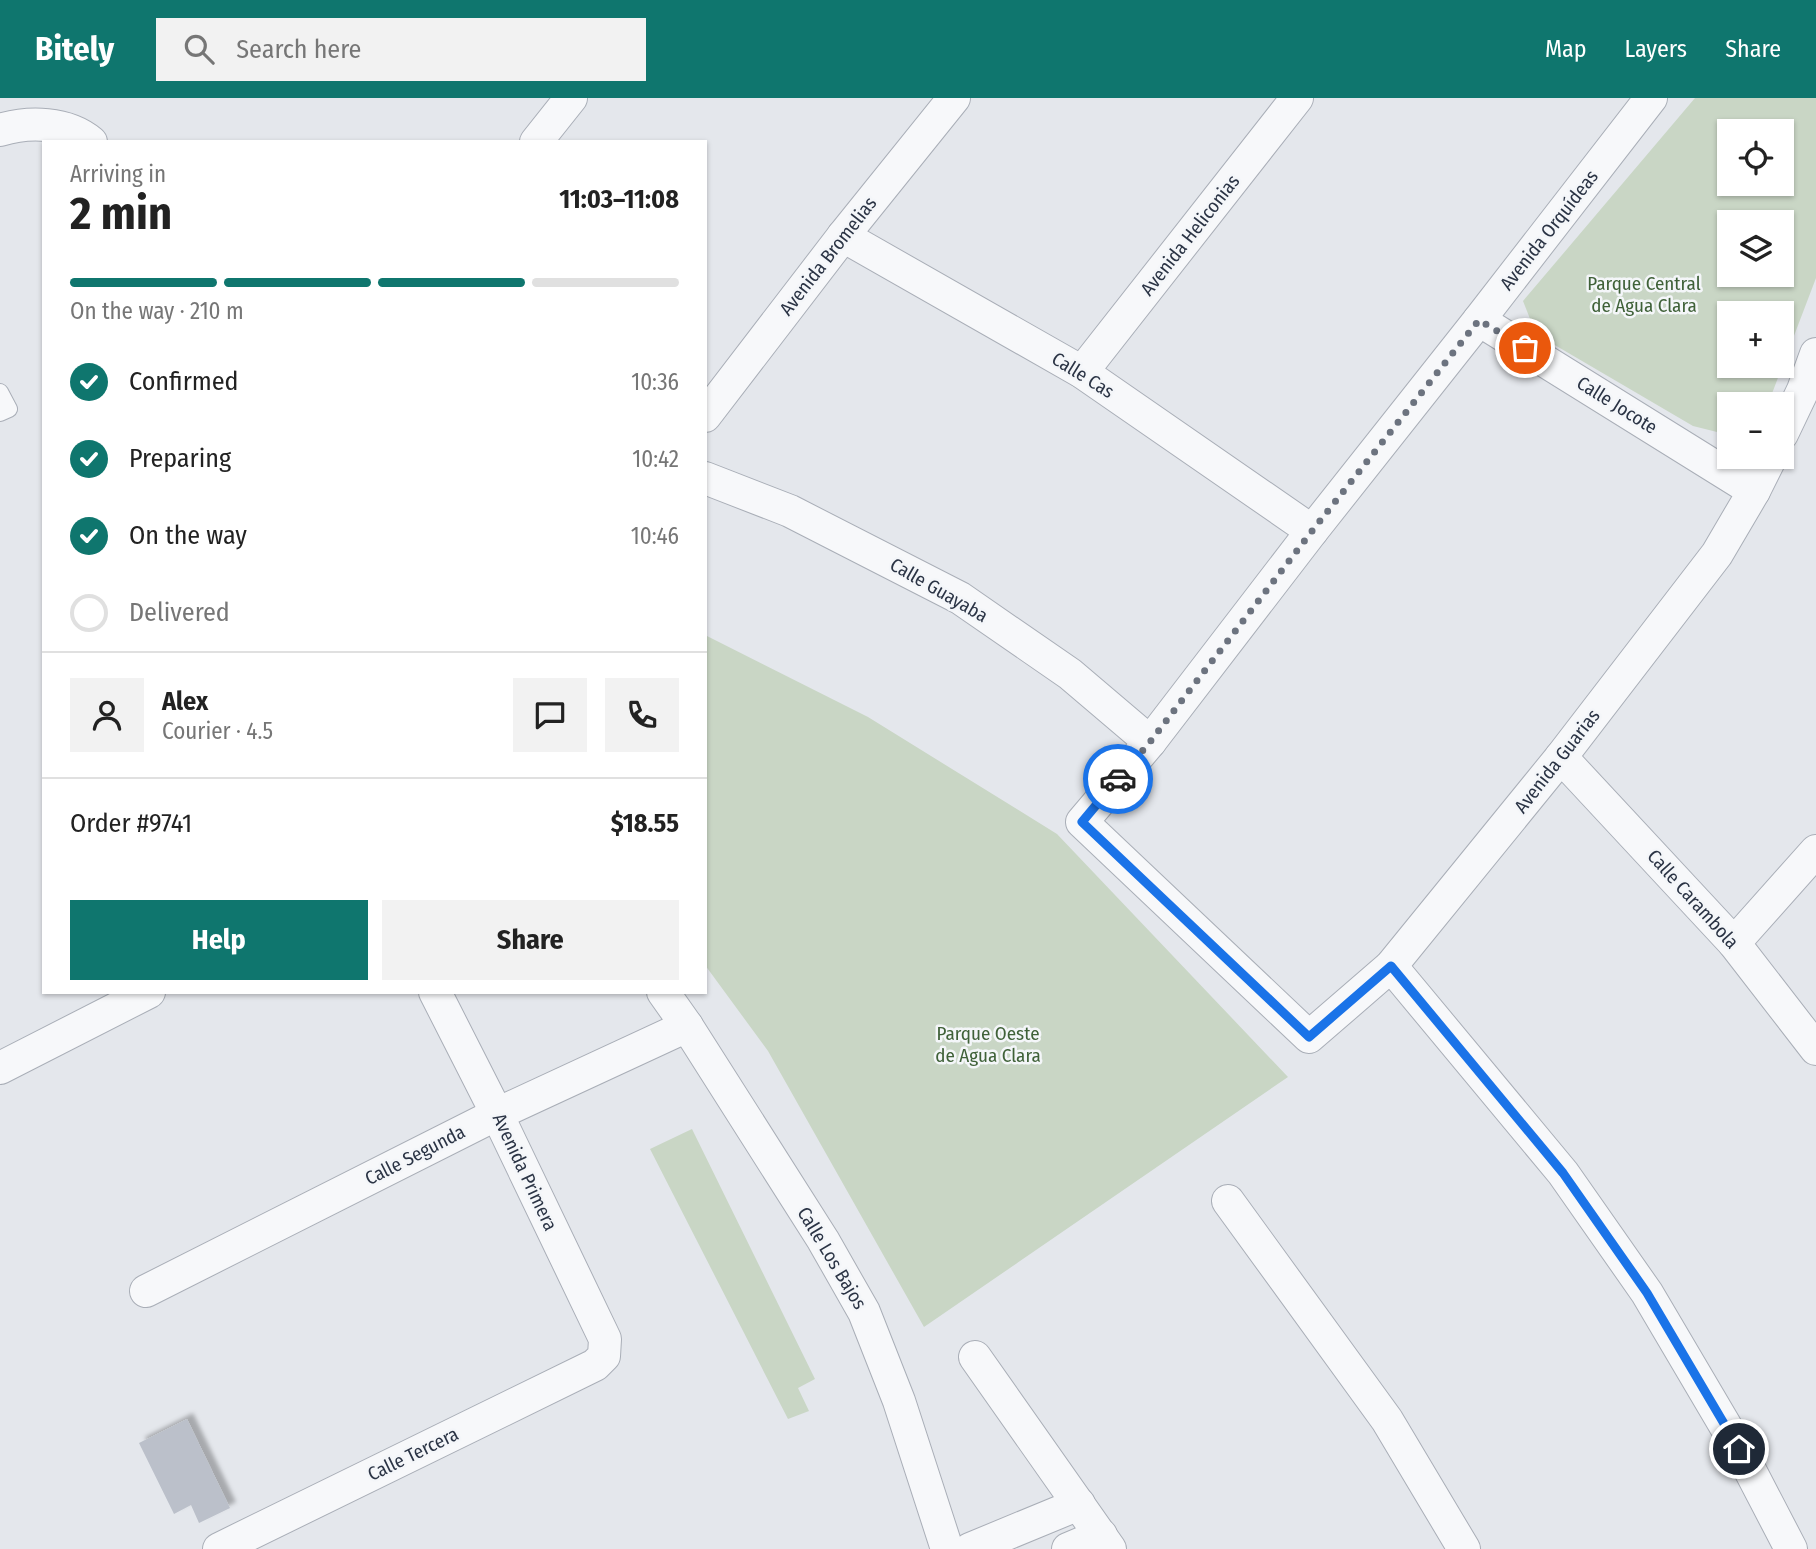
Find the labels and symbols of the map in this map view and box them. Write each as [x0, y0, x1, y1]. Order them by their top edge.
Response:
street label: Avenida Orquídeas [1495, 165, 1603, 295]
street label: Avenida Heliconias [1136, 170, 1244, 300]
street label: Avenida Bromelias [775, 192, 881, 320]
park label: Parque Central de Agua Clara [1587, 272, 1701, 317]
pin [1495, 318, 1555, 378]
street label: Calle Cas [1048, 347, 1118, 403]
street label: Calle Jocote [1572, 371, 1662, 439]
street label: Calle Guayaba [886, 553, 992, 627]
street label: Avenida Guarias [1509, 705, 1605, 817]
courier [1083, 744, 1153, 814]
street label: Calle Carambola [1642, 845, 1744, 953]
park label: Parque Oeste de Agua Clara [935, 1022, 1041, 1067]
street label: Avenida Primera [488, 1110, 562, 1234]
street label: Calle Segunda [361, 1120, 469, 1190]
street label: Calle Los Bajos [792, 1203, 872, 1313]
pin [1709, 1419, 1769, 1479]
street label: Calle Tercera [364, 1422, 462, 1486]

